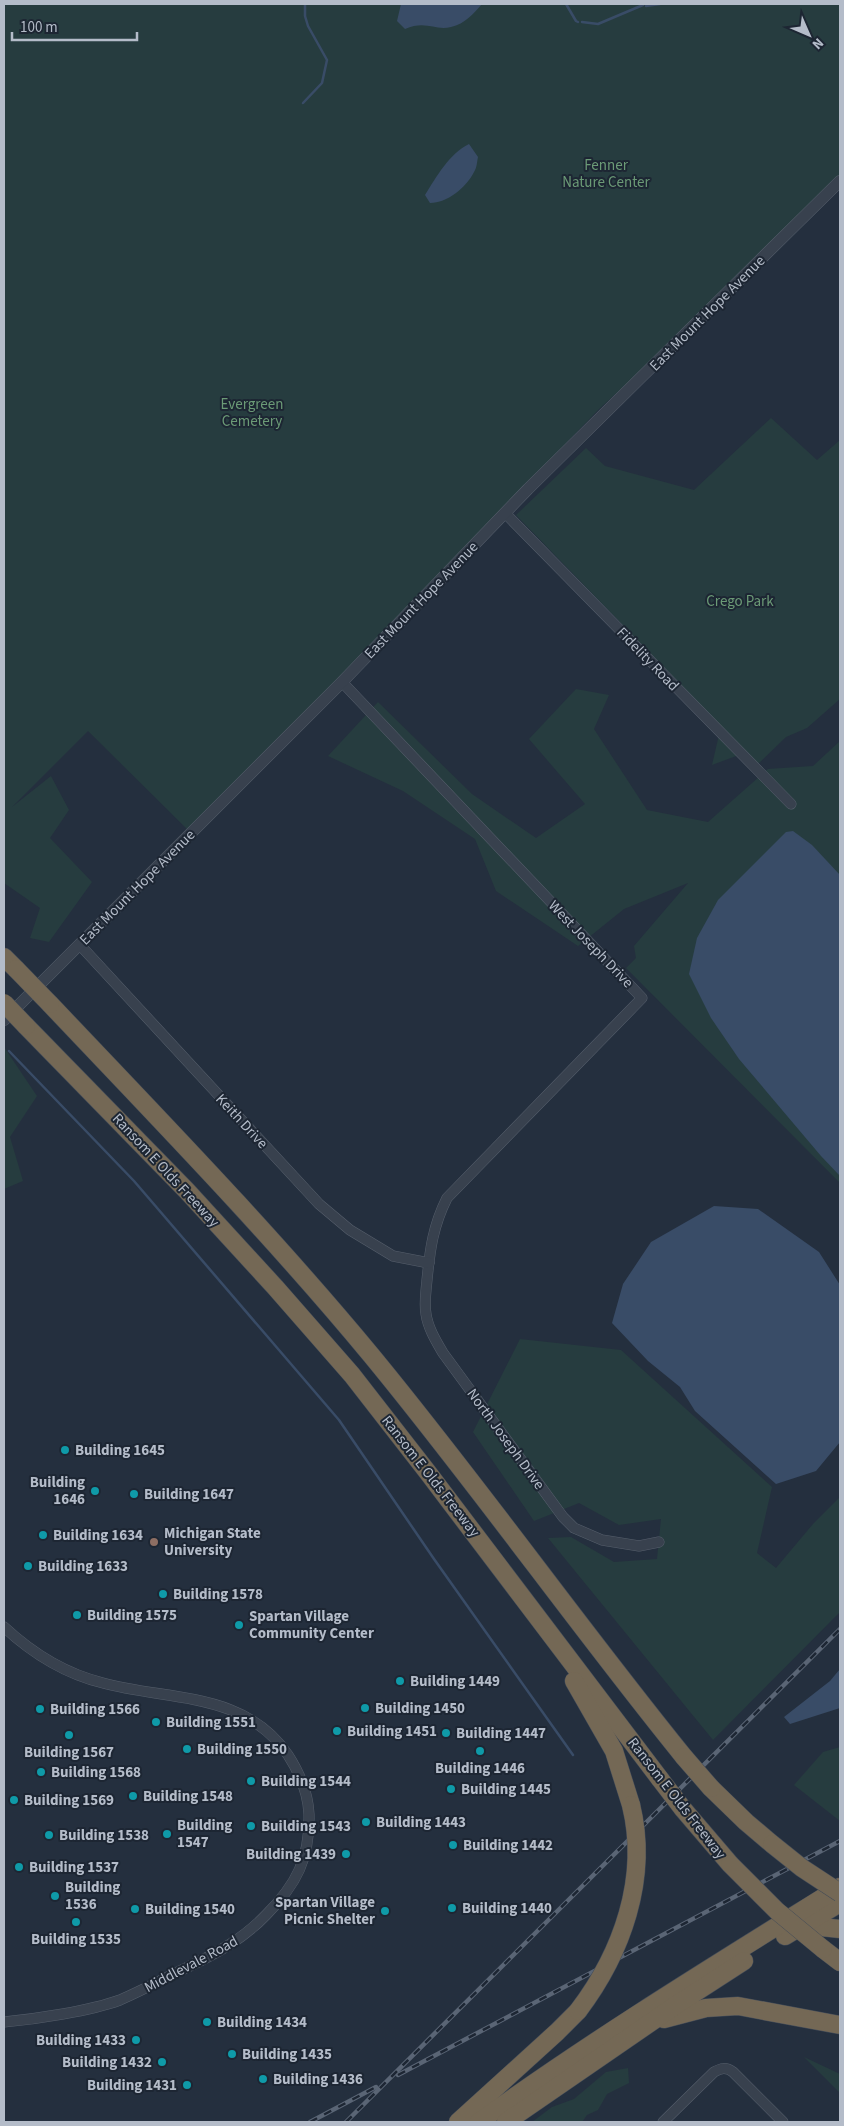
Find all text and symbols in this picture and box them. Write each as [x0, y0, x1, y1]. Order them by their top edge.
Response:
scale bar [12, 10, 138, 42]
north arrow [784, 10, 834, 60]
text: 100 m [20, 17, 58, 38]
text: N [807, 33, 828, 54]
park label: Fenner Nature Center [562, 155, 651, 193]
street label: East Mount Hope Avenue [645, 251, 770, 376]
park label: Evergreen Cemetery [221, 394, 283, 432]
street label: East Mount Hope Avenue [360, 537, 483, 664]
park label: Crego Park [706, 591, 774, 612]
street label: Fidelity Road [612, 623, 684, 696]
street label: East Mount Hope Avenue [75, 825, 200, 950]
street label: West Joseph Drive [543, 896, 638, 993]
street label: Keith Drive [211, 1089, 273, 1154]
street label: Ransom E Olds Freeway [107, 1109, 224, 1232]
street label: North Joseph Drive [462, 1384, 549, 1494]
street label: Ransom E Olds Freeway [377, 1411, 485, 1541]
place label: Building 1645 [75, 1440, 165, 1461]
marker: Building 1645 [59, 1444, 71, 1456]
place label: Building 1646 [30, 1472, 85, 1510]
place label: Building 1647 [144, 1484, 234, 1505]
marker: Building 1646 [89, 1485, 101, 1497]
marker: Building 1647 [128, 1488, 140, 1500]
place label: Michigan State University [164, 1523, 261, 1561]
place label: Building 1634 [53, 1525, 143, 1546]
marker: Building 1634 [37, 1529, 49, 1541]
marker: Michigan State University [148, 1536, 160, 1548]
place label: Building 1633 [38, 1556, 128, 1577]
marker: Building 1633 [22, 1560, 34, 1572]
place label: Building 1578 [173, 1584, 263, 1605]
marker: Building 1578 [157, 1588, 169, 1600]
place label: Building 1575 [87, 1605, 177, 1626]
place label: Spartan Village Community Center [249, 1606, 374, 1644]
marker: Building 1575 [71, 1609, 83, 1621]
marker: Spartan Village Community Center [233, 1619, 245, 1631]
place label: Building 1449 [410, 1671, 500, 1692]
marker: Building 1449 [394, 1675, 406, 1687]
place label: Building 1450 [375, 1698, 465, 1719]
place label: Building 1566 [50, 1699, 140, 1720]
marker: Building 1450 [359, 1702, 371, 1714]
marker: Building 1566 [34, 1703, 46, 1715]
place label: Building 1551 [166, 1712, 256, 1733]
marker: Building 1551 [150, 1716, 162, 1728]
place label: Building 1451 [347, 1721, 437, 1742]
place label: Building 1447 [456, 1723, 546, 1744]
marker: Building 1451 [331, 1725, 343, 1737]
marker: Building 1447 [440, 1727, 452, 1739]
marker: Building 1567 [63, 1729, 75, 1741]
street label: Ransom E Olds Freeway [623, 1733, 731, 1863]
place label: Building 1550 [197, 1739, 287, 1760]
place label: Building 1567 [24, 1742, 114, 1763]
marker: Building 1550 [181, 1743, 193, 1755]
marker: Building 1446 [474, 1745, 486, 1757]
place label: Building 1446 [435, 1758, 525, 1779]
place label: Building 1568 [51, 1762, 141, 1783]
marker: Building 1568 [35, 1766, 47, 1778]
place label: Building 1544 [261, 1771, 351, 1792]
marker: Building 1544 [245, 1775, 257, 1787]
place label: Building 1445 [461, 1779, 551, 1800]
marker: Building 1445 [445, 1783, 457, 1795]
place label: Building 1548 [143, 1786, 233, 1807]
place label: Building 1569 [24, 1790, 114, 1811]
marker: Building 1548 [127, 1790, 139, 1802]
marker: Building 1569 [8, 1794, 20, 1806]
place label: Building 1443 [376, 1812, 466, 1833]
place label: Building 1547 [177, 1815, 232, 1853]
place label: Building 1543 [261, 1816, 351, 1837]
marker: Building 1443 [360, 1816, 372, 1828]
marker: Building 1543 [245, 1820, 257, 1832]
place label: Building 1538 [59, 1825, 149, 1846]
marker: Building 1547 [161, 1828, 173, 1840]
marker: Building 1538 [43, 1829, 55, 1841]
place label: Building 1442 [463, 1835, 553, 1856]
marker: Building 1442 [447, 1839, 459, 1851]
place label: Building 1439 [246, 1844, 336, 1865]
marker: Building 1439 [340, 1848, 352, 1860]
place label: Building 1537 [29, 1857, 119, 1878]
marker: Building 1537 [13, 1861, 25, 1873]
place label: Building 1536 [65, 1877, 120, 1915]
marker: Building 1536 [49, 1890, 61, 1902]
place label: Spartan Village Picnic Shelter [275, 1892, 375, 1930]
place label: Building 1440 [462, 1898, 552, 1919]
place label: Building 1540 [145, 1899, 235, 1920]
marker: Building 1440 [446, 1902, 458, 1914]
marker: Building 1540 [129, 1903, 141, 1915]
marker: Spartan Village Picnic Shelter [379, 1905, 391, 1917]
marker: Building 1535 [70, 1916, 82, 1928]
place label: Building 1535 [31, 1929, 121, 1950]
street label: Middlevale Road [141, 1931, 242, 1998]
place label: Building 1434 [217, 2012, 307, 2033]
marker: Building 1434 [201, 2016, 213, 2028]
place label: Building 1433 [36, 2030, 126, 2051]
marker: Building 1433 [130, 2034, 142, 2046]
place label: Building 1435 [242, 2044, 332, 2065]
marker: Building 1435 [226, 2048, 238, 2060]
place label: Building 1432 [62, 2052, 152, 2073]
marker: Building 1432 [156, 2056, 168, 2068]
place label: Building 1436 [273, 2069, 363, 2090]
marker: Building 1436 [257, 2073, 269, 2085]
place label: Building 1431 [87, 2075, 177, 2096]
marker: Building 1431 [181, 2079, 193, 2091]

